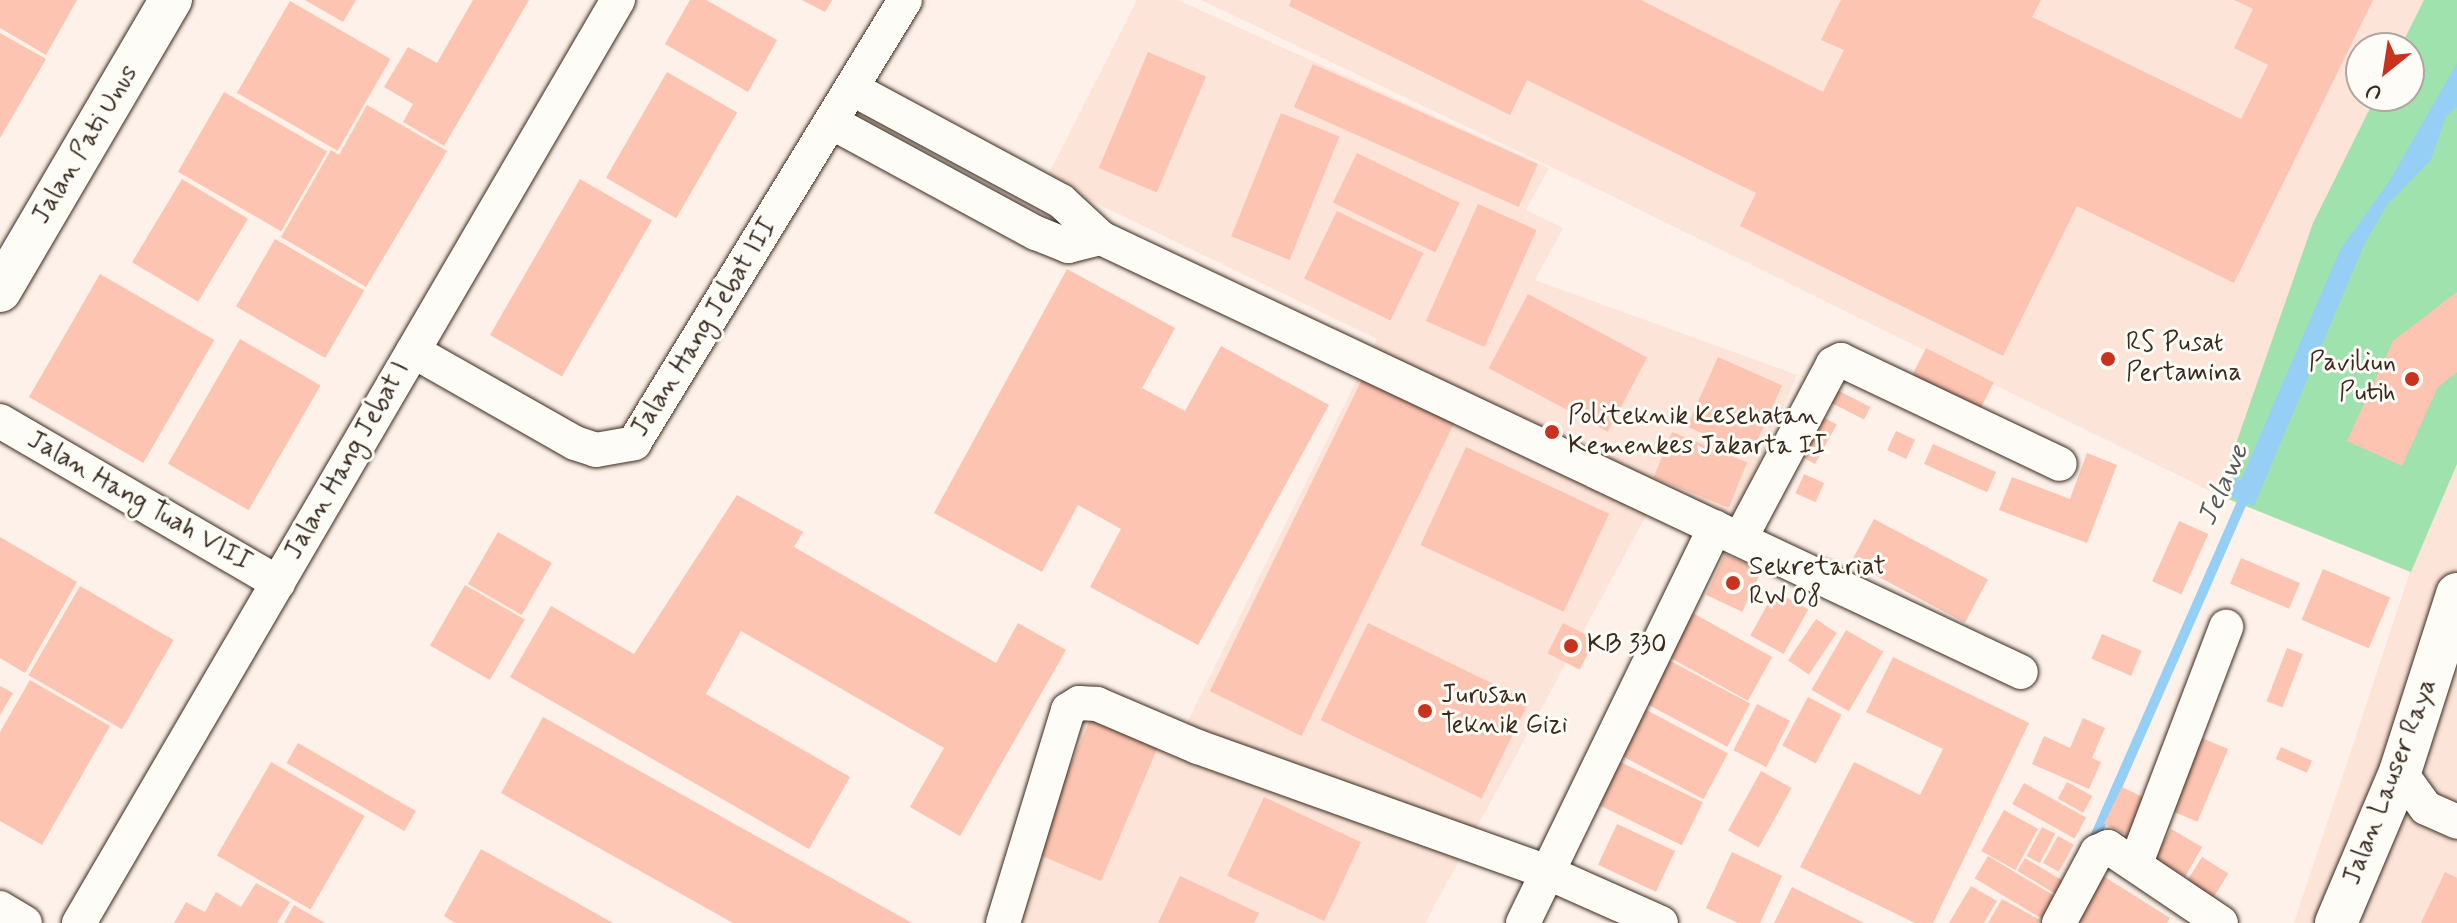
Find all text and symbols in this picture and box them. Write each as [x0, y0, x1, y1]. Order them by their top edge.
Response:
north arrow [2345, 32, 2425, 112]
street label: Jalan Pati Unus [27, 61, 145, 229]
text: U [2361, 75, 2387, 107]
street label: Jalan Hang Jebat III [625, 214, 785, 442]
place label: RS Pusat Pertamina [2126, 328, 2242, 390]
marker: RS Pusat Pertamina [2097, 348, 2119, 370]
place label: Paviliun Putih [2309, 348, 2396, 410]
street label: Jalan Hang Jebat I [278, 355, 418, 567]
marker: Paviliun Putih [2403, 370, 2421, 388]
place label: Politeknik Kesehatan Kemenkes Jakarta II [1568, 401, 1834, 462]
marker: Politeknik Kesehatan Kemenkes Jakarta II [1543, 423, 1561, 441]
street label: Jalan Hang Tuah VIII [24, 426, 254, 578]
water label: Jelawe [2191, 439, 2257, 531]
place label: Sekretariat RW 08 [1749, 552, 1886, 614]
marker: Sekretariat RW 08 [1724, 574, 1742, 592]
place label: KB 330 [1587, 630, 1667, 662]
marker: KB 330 [1562, 637, 1580, 655]
street label: Jalan Lauser Raya [2339, 678, 2443, 886]
place label: Jurusan Teknik Gizi [1441, 680, 1569, 742]
marker: Jurusan Teknik Gizi [1416, 702, 1434, 720]

